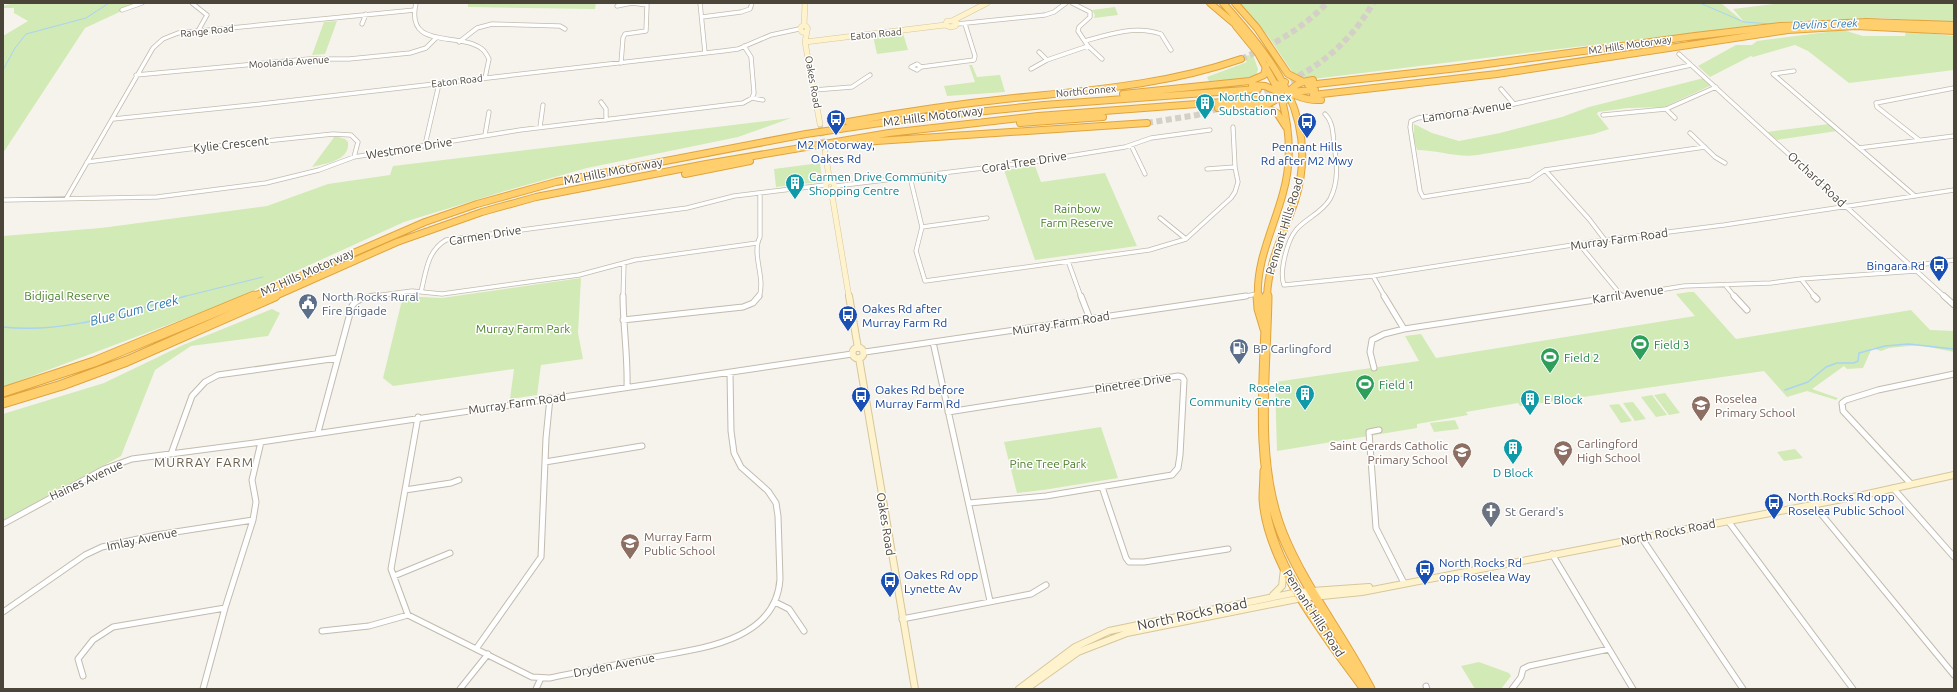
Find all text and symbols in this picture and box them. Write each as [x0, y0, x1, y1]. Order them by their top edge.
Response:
water label: Devlins Creek [1792, 17, 1858, 31]
street label: Range Road [180, 23, 234, 39]
street label: Eaton Road [850, 26, 902, 42]
street label: M2 Hills Motorway [1588, 34, 1672, 56]
street label: Moolanda Avenue [248, 54, 330, 70]
street label: Oakes Road [803, 55, 823, 109]
street label: Eaton Road [431, 72, 483, 90]
street label: NorthConnex [1055, 83, 1117, 99]
place label: NorthConnex Substation [1219, 90, 1291, 117]
building icon: NorthConnex Substation [1194, 92, 1216, 120]
street label: Lamorna Avenue [1421, 98, 1513, 124]
street label: M2 Hills Motorway [882, 103, 984, 129]
bus stop icon: M2 Motorway, Oakes Rd [825, 108, 847, 136]
bus stop icon: Pennant Hills Rd after M2 Mwy [1296, 111, 1318, 139]
street label: Kylie Crescent [193, 134, 270, 154]
street label: Westmore Drive [365, 135, 453, 161]
place label: M2 Motorway, Oakes Rd [797, 138, 875, 165]
place label: Pennant Hills Rd after M2 Mwy [1261, 140, 1353, 167]
street label: Coral Tree Drive [980, 149, 1068, 175]
street label: Orchard Road [1785, 149, 1849, 209]
street label: M2 Hills Motorway [562, 155, 664, 187]
place label: Carmen Drive Community Shopping Centre [809, 170, 947, 197]
building icon: Carmen Drive Community Shopping Centre [784, 172, 806, 200]
street label: Pennant Hills Road [1263, 176, 1305, 276]
park label: Rainbow Farm Reserve [1041, 202, 1113, 229]
street label: Carmen Drive [448, 223, 522, 247]
street label: Murray Farm Road [1569, 226, 1669, 252]
street label: M2 Hills Motorway [258, 246, 356, 298]
bus stop icon: Bingara Rd [1928, 254, 1950, 282]
place label: Bingara Rd [1867, 259, 1925, 272]
street label: Karril Avenue [1592, 283, 1664, 305]
park label: Bidjigal Reserve [24, 289, 110, 302]
place label: North Rocks Rural Fire Brigade [322, 290, 419, 317]
water label: Blue Gum Creek [88, 292, 180, 328]
public building icon: North Rocks Rural Fire Brigade [297, 292, 319, 320]
place label: Oakes Rd after Murray Farm Rd [862, 302, 947, 329]
bus stop icon: Oakes Rd after Murray Farm Rd [837, 304, 859, 332]
street label: Murray Farm Road [1011, 309, 1111, 337]
park label: Murray Farm Park [476, 322, 570, 335]
sports icon: Field 3 [1629, 333, 1651, 361]
fuel station icon: BP Carlingford [1228, 337, 1250, 365]
place label: Field 3 [1654, 338, 1690, 351]
place label: BP Carlingford [1253, 342, 1332, 355]
sports icon: Field 2 [1539, 346, 1561, 374]
place label: Field 2 [1564, 351, 1600, 364]
street label: Pinetree Drive [1094, 371, 1172, 395]
sports icon: Field 1 [1354, 373, 1376, 401]
place label: Field 1 [1379, 378, 1415, 391]
place label: Roselea Community Centre [1189, 381, 1291, 408]
place label: Oakes Rd before Murray Farm Rd [875, 383, 965, 410]
building icon: Roselea Community Centre [1294, 383, 1316, 411]
bus stop icon: Oakes Rd before Murray Farm Rd [850, 385, 872, 413]
building icon: E Block [1519, 388, 1541, 416]
street label: Murray Farm Road [467, 390, 567, 416]
place label: Roselea Primary School [1715, 392, 1795, 419]
place label: E Block [1544, 393, 1583, 406]
school or university icon: Roselea Primary School [1690, 394, 1712, 422]
building icon: D Block [1502, 437, 1524, 465]
place label: Carlingford High School [1577, 437, 1641, 464]
place label: Saint Gerards Catholic Primary School [1330, 439, 1448, 466]
school or university icon: Carlingford High School [1552, 439, 1574, 467]
school or university icon: Saint Gerards Catholic Primary School [1451, 441, 1473, 469]
district label: MURRAY FARM [154, 455, 254, 469]
street label: Haines Avenue [47, 457, 125, 503]
park label: Pine Tree Park [1010, 457, 1086, 470]
place label: D Block [1493, 466, 1533, 479]
place label: North Rocks Rd opp Roselea Public School [1788, 490, 1904, 517]
street label: Oakes Road [875, 492, 897, 556]
bus stop icon: North Rocks Rd opp Roselea Public School [1763, 492, 1785, 520]
church icon: St Gerard's [1480, 500, 1502, 528]
place label: St Gerard's [1505, 505, 1564, 518]
street label: North Rocks Road [1620, 516, 1716, 548]
street label: Imlay Avenue [106, 525, 178, 553]
place label: Murray Farm Public School [644, 530, 715, 557]
school or university icon: Murray Farm Public School [619, 532, 641, 560]
place label: North Rocks Rd opp Roselea Way [1439, 556, 1531, 583]
bus stop icon: North Rocks Rd opp Roselea Way [1414, 558, 1436, 586]
street label: Pennant Hills Road [1281, 567, 1347, 659]
place label: Oakes Rd opp Lynette Av [904, 568, 978, 595]
bus stop icon: Oakes Rd opp Lynette Av [879, 570, 901, 598]
street label: North Rocks Road [1135, 595, 1249, 633]
street label: Dryden Avenue [572, 651, 656, 679]

